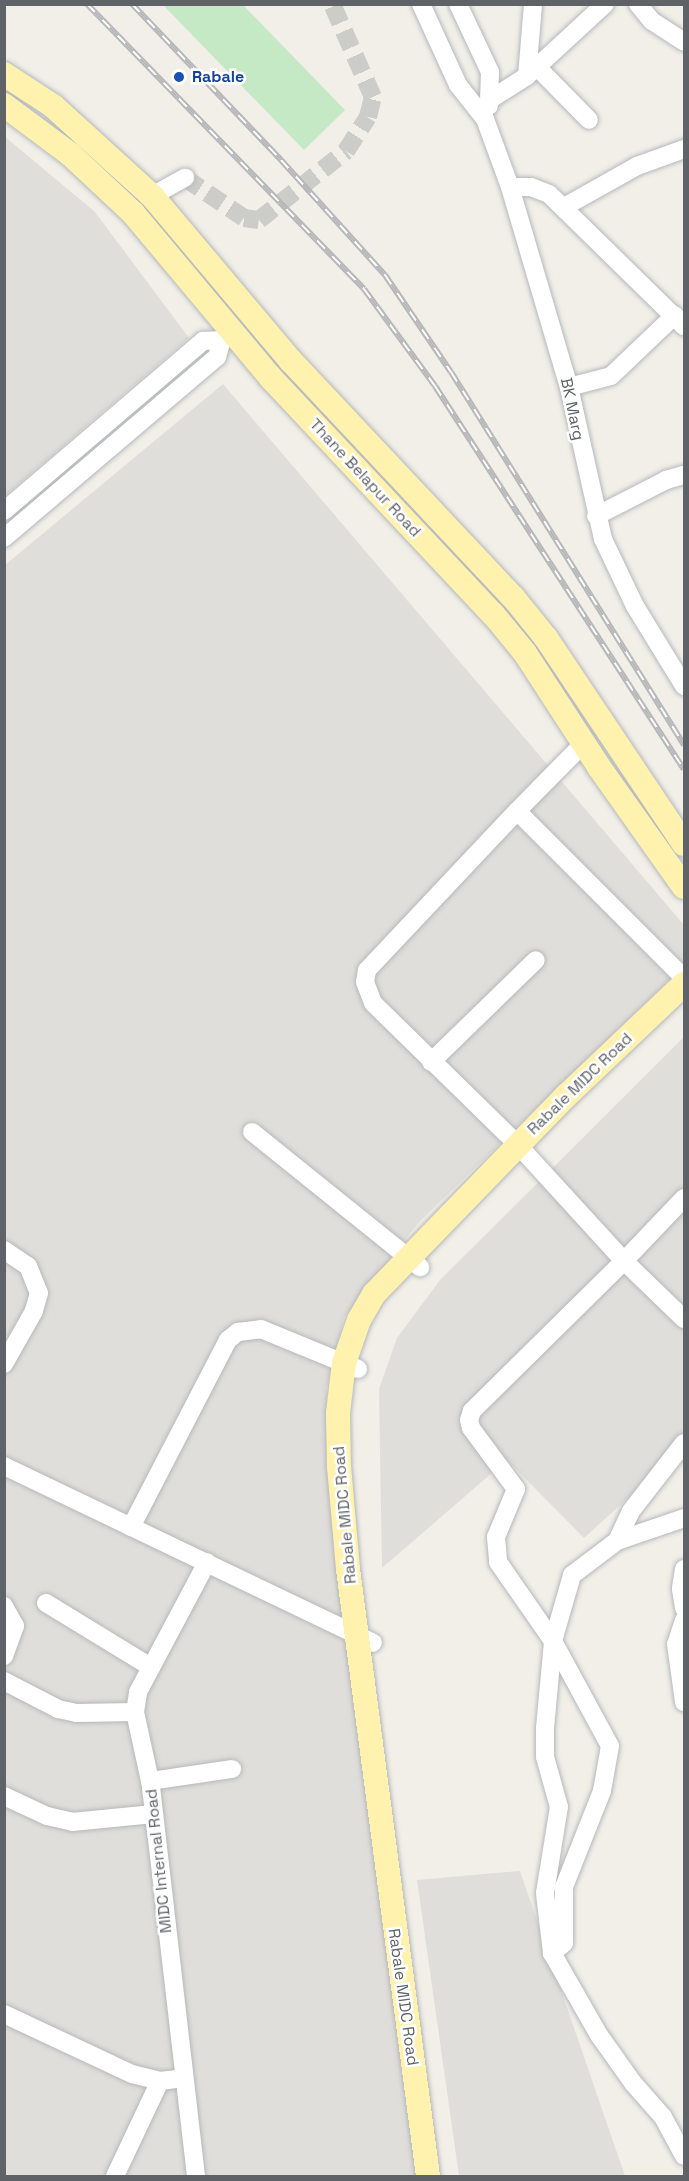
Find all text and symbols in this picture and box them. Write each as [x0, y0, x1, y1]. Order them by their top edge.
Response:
place label: Rabale [192, 67, 244, 87]
marker: Rabale [170, 68, 188, 86]
street label: BK Marg [556, 376, 588, 442]
street label: Thane Belapur Road [305, 415, 425, 541]
street label: Rabale MIDC Road [524, 1029, 636, 1139]
street label: Rabale MIDC Road [329, 1445, 361, 1585]
street label: MIDC Internal Road [142, 1788, 176, 1934]
street label: Rabale MIDC Road [384, 1927, 422, 2067]

